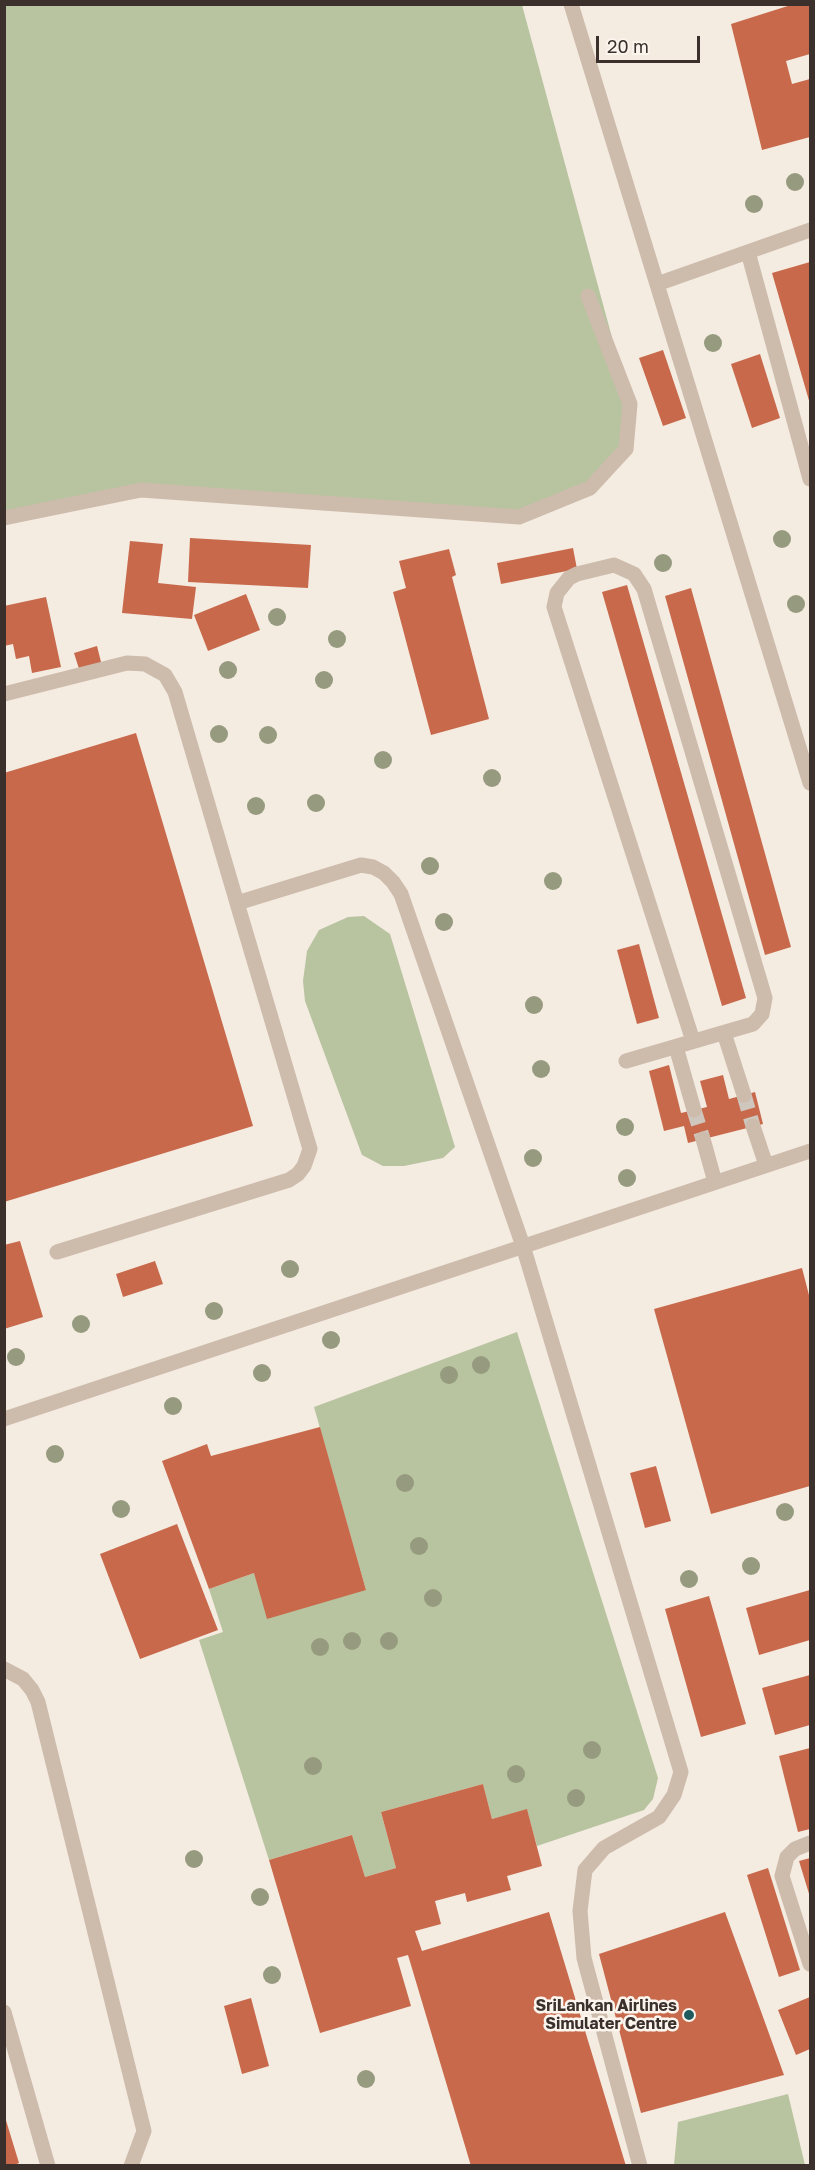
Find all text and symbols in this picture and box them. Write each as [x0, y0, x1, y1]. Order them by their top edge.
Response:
scale bar [599, 24, 702, 62]
text: 20 m [607, 35, 649, 57]
place label: SriLankan Airlines Simulater Centre [536, 1996, 677, 2034]
marker: SriLankan Airlines Simulater Centre [682, 2008, 696, 2022]

